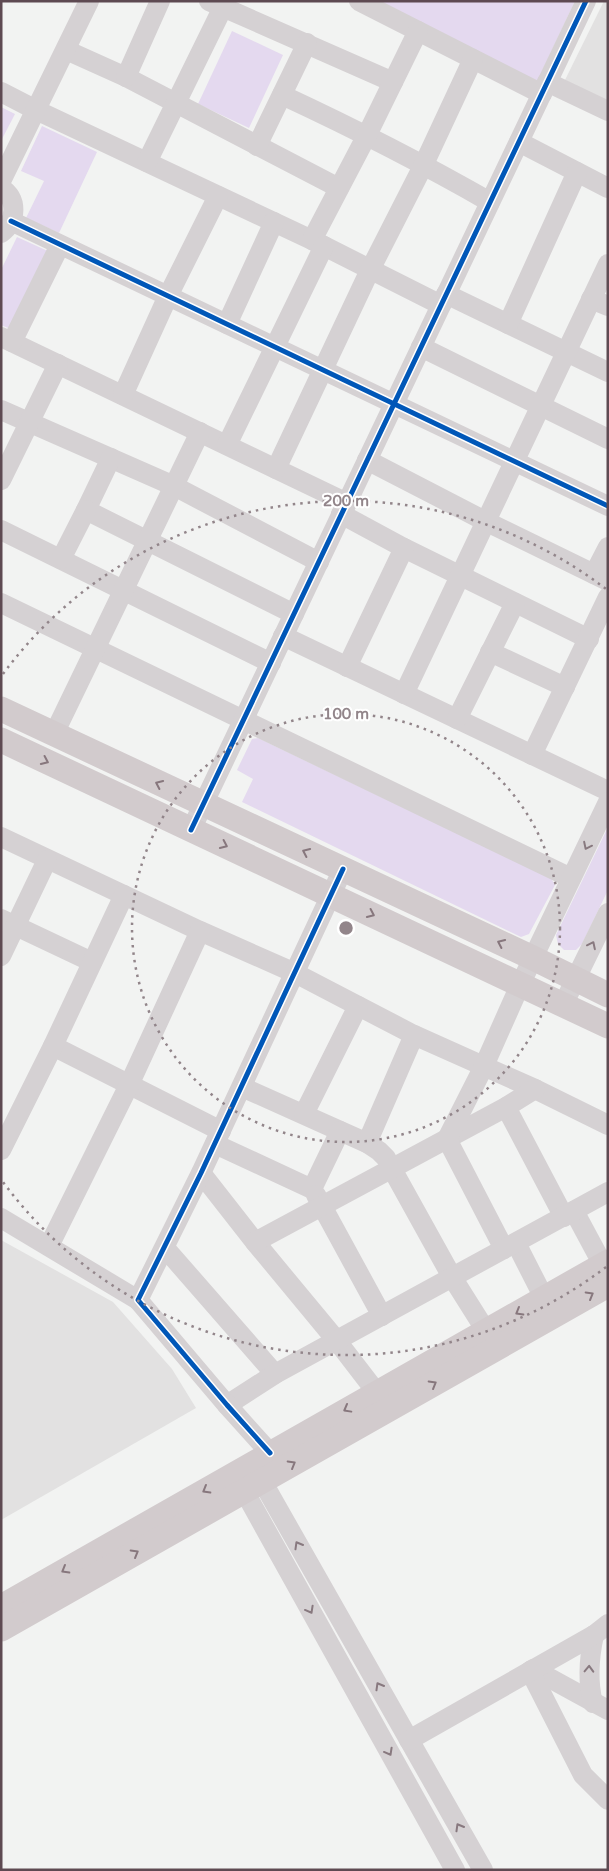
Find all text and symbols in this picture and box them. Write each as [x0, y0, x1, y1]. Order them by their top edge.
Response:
text: 200 m [323, 492, 369, 510]
text: 100 m [323, 705, 369, 723]
one-way arrow [40, 754, 49, 765]
one-way arrow [155, 779, 164, 790]
one-way arrow [219, 839, 228, 849]
one-way arrow [582, 841, 593, 850]
one-way arrow [302, 848, 311, 858]
one-way arrow [366, 907, 375, 918]
centre of rings [337, 919, 355, 937]
one-way arrow [497, 939, 506, 949]
one-way arrow [586, 942, 596, 951]
one-way arrow [584, 1291, 593, 1301]
one-way arrow [516, 1305, 525, 1315]
one-way arrow [428, 1380, 437, 1390]
one-way arrow [344, 1403, 353, 1413]
one-way arrow [286, 1460, 295, 1470]
one-way arrow [203, 1483, 212, 1493]
one-way arrow [294, 1541, 304, 1550]
one-way arrow [130, 1549, 139, 1559]
one-way arrow [61, 1564, 70, 1574]
one-way arrow [304, 1605, 314, 1614]
one-way arrow [584, 1665, 594, 1672]
one-way arrow [375, 1683, 385, 1692]
one-way arrow [383, 1747, 393, 1756]
one-way arrow [455, 1824, 465, 1833]

